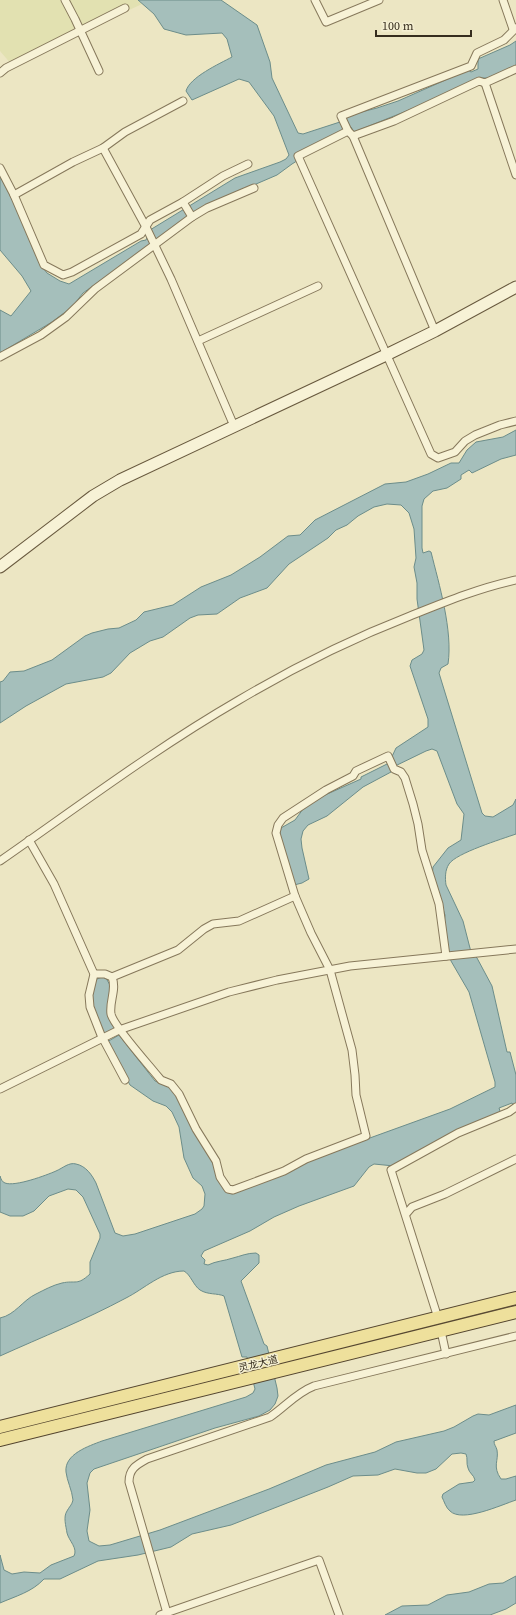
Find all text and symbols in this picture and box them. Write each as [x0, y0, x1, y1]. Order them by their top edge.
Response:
scale bar [376, 12, 471, 38]
text: 100 m [382, 18, 414, 34]
street label: 灵龙大道 [237, 1352, 279, 1375]

